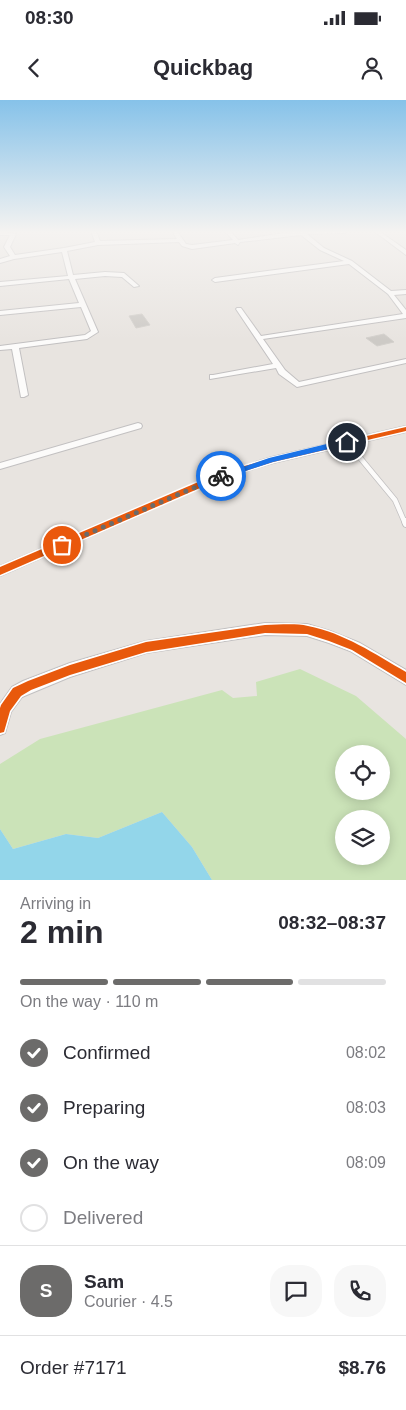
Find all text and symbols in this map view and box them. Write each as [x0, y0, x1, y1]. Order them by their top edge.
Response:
text: 08:30 [25, 7, 74, 28]
icon: back [20, 54, 48, 82]
icon: person [358, 54, 386, 82]
text: Quickbag [153, 55, 253, 80]
pin [326, 421, 368, 463]
icon: home [333, 428, 361, 456]
courier [196, 451, 246, 501]
icon: bike [207, 462, 235, 490]
pin [41, 524, 83, 566]
icon: bag [48, 531, 76, 559]
map controls [335, 745, 390, 865]
button: locate [335, 745, 390, 800]
button: layers [335, 810, 390, 865]
text: Arriving in [20, 895, 91, 912]
text: 08:32–08:37 [278, 912, 386, 933]
text: 2 min [20, 914, 104, 950]
text: On the way · 110 m [20, 993, 158, 1010]
icon: check [20, 1039, 48, 1067]
text: Confirmed [63, 1042, 151, 1063]
text: 08:02 [346, 1044, 386, 1061]
icon: check [20, 1094, 48, 1122]
text: Preparing [63, 1097, 145, 1118]
text: 08:03 [346, 1099, 386, 1116]
icon: check [20, 1149, 48, 1177]
text: On the way [63, 1152, 159, 1173]
text: 08:09 [346, 1154, 386, 1171]
text: Delivered [63, 1207, 143, 1228]
button: chat [270, 1265, 322, 1317]
button: phone [334, 1265, 386, 1317]
text: Sam [84, 1271, 124, 1292]
text: S [40, 1280, 52, 1301]
text: Courier · 4.5 [84, 1293, 173, 1310]
text: Order #7171 [20, 1357, 127, 1378]
text: $8.76 [338, 1357, 386, 1378]

